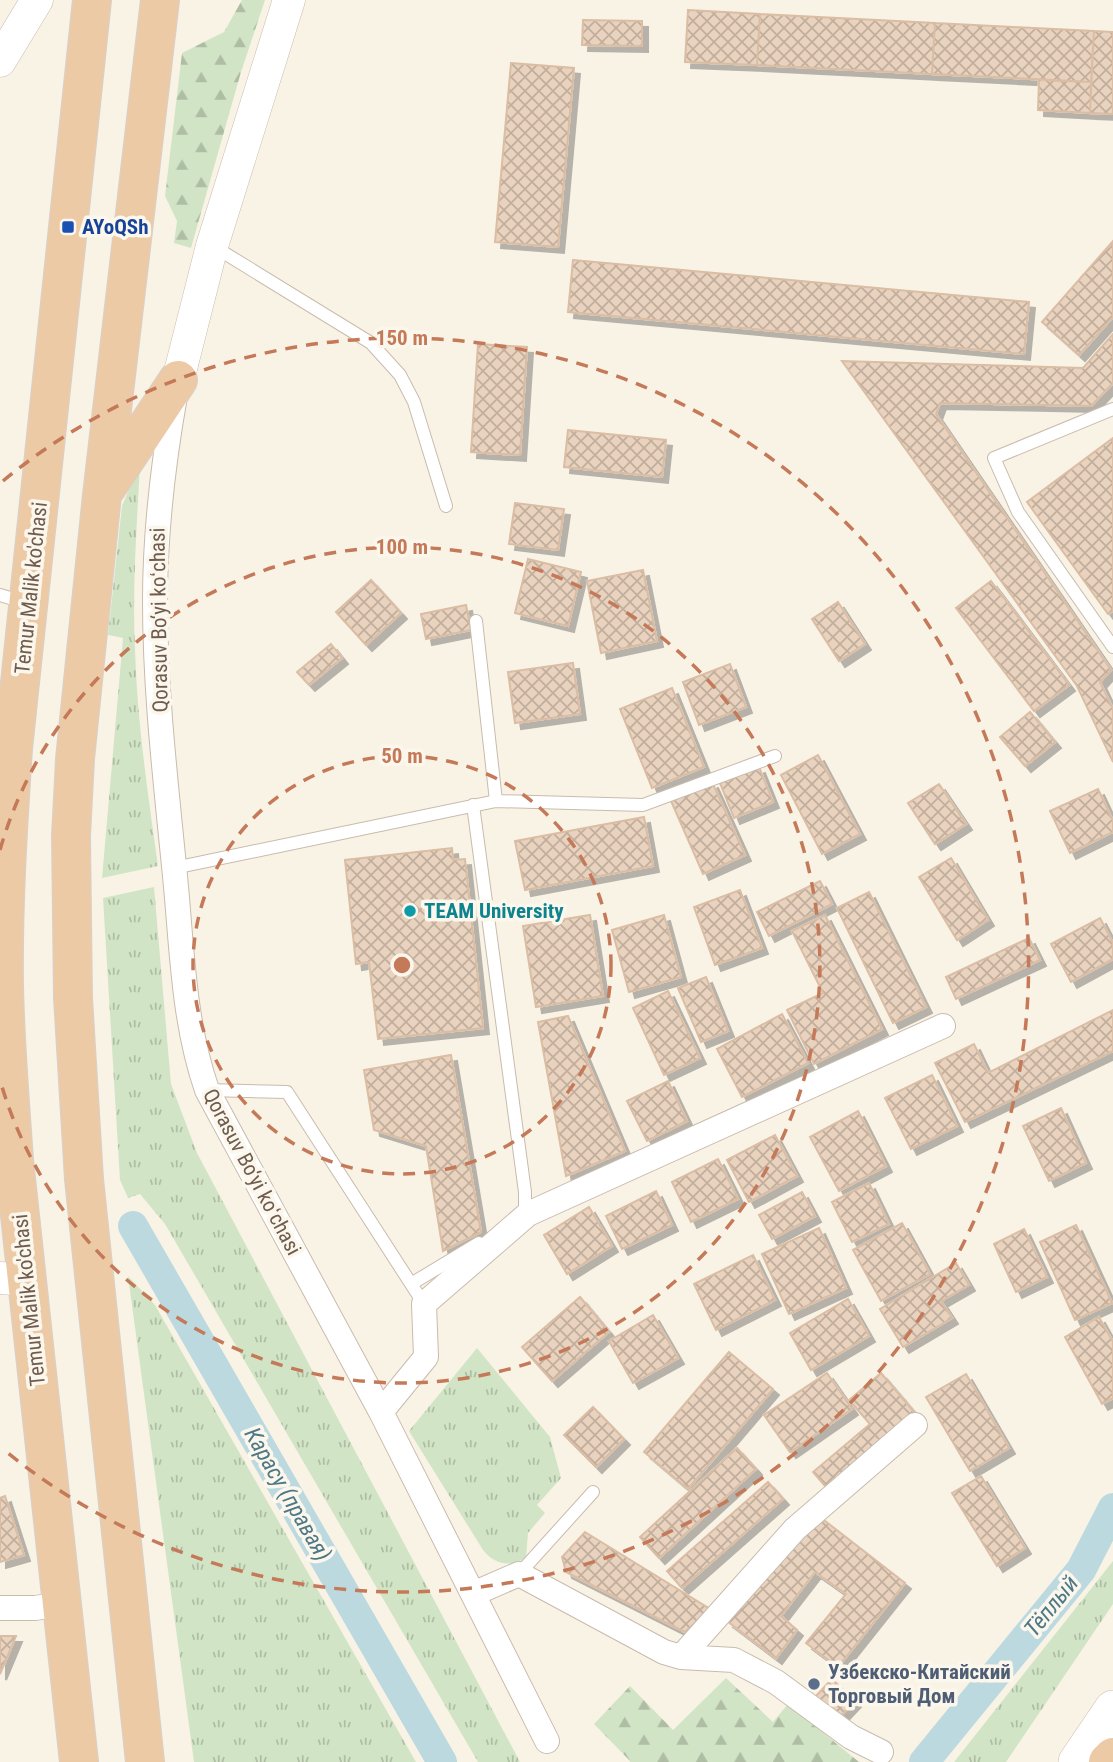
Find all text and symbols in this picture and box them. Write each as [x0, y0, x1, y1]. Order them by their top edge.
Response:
place label: AYoQSh [82, 215, 149, 239]
marker: AYoQSh [60, 219, 76, 235]
text: 150 m [376, 326, 428, 350]
street label: Temur Malik ko'chasi [10, 501, 52, 675]
street label: Qorasuv Bo‘yi koʻchasi [145, 527, 173, 713]
text: 100 m [376, 535, 428, 559]
text: 50 m [381, 744, 423, 768]
place label: TEAM University [424, 899, 564, 923]
marker: TEAM University [402, 903, 418, 919]
centre of rings [390, 953, 414, 977]
street label: Qorasuv Bo‘yi koʻchasi [198, 1085, 306, 1259]
street label: Temur Malik ko'chasi [8, 1213, 50, 1387]
water label: Карасу (правая) [238, 1423, 337, 1566]
water label: Тёплый [1019, 1570, 1084, 1642]
place label: Узбекско-Китайский Торговый Дом [828, 1660, 1011, 1708]
marker: Узбекско-Китайский Торговый Дом [806, 1676, 822, 1692]

